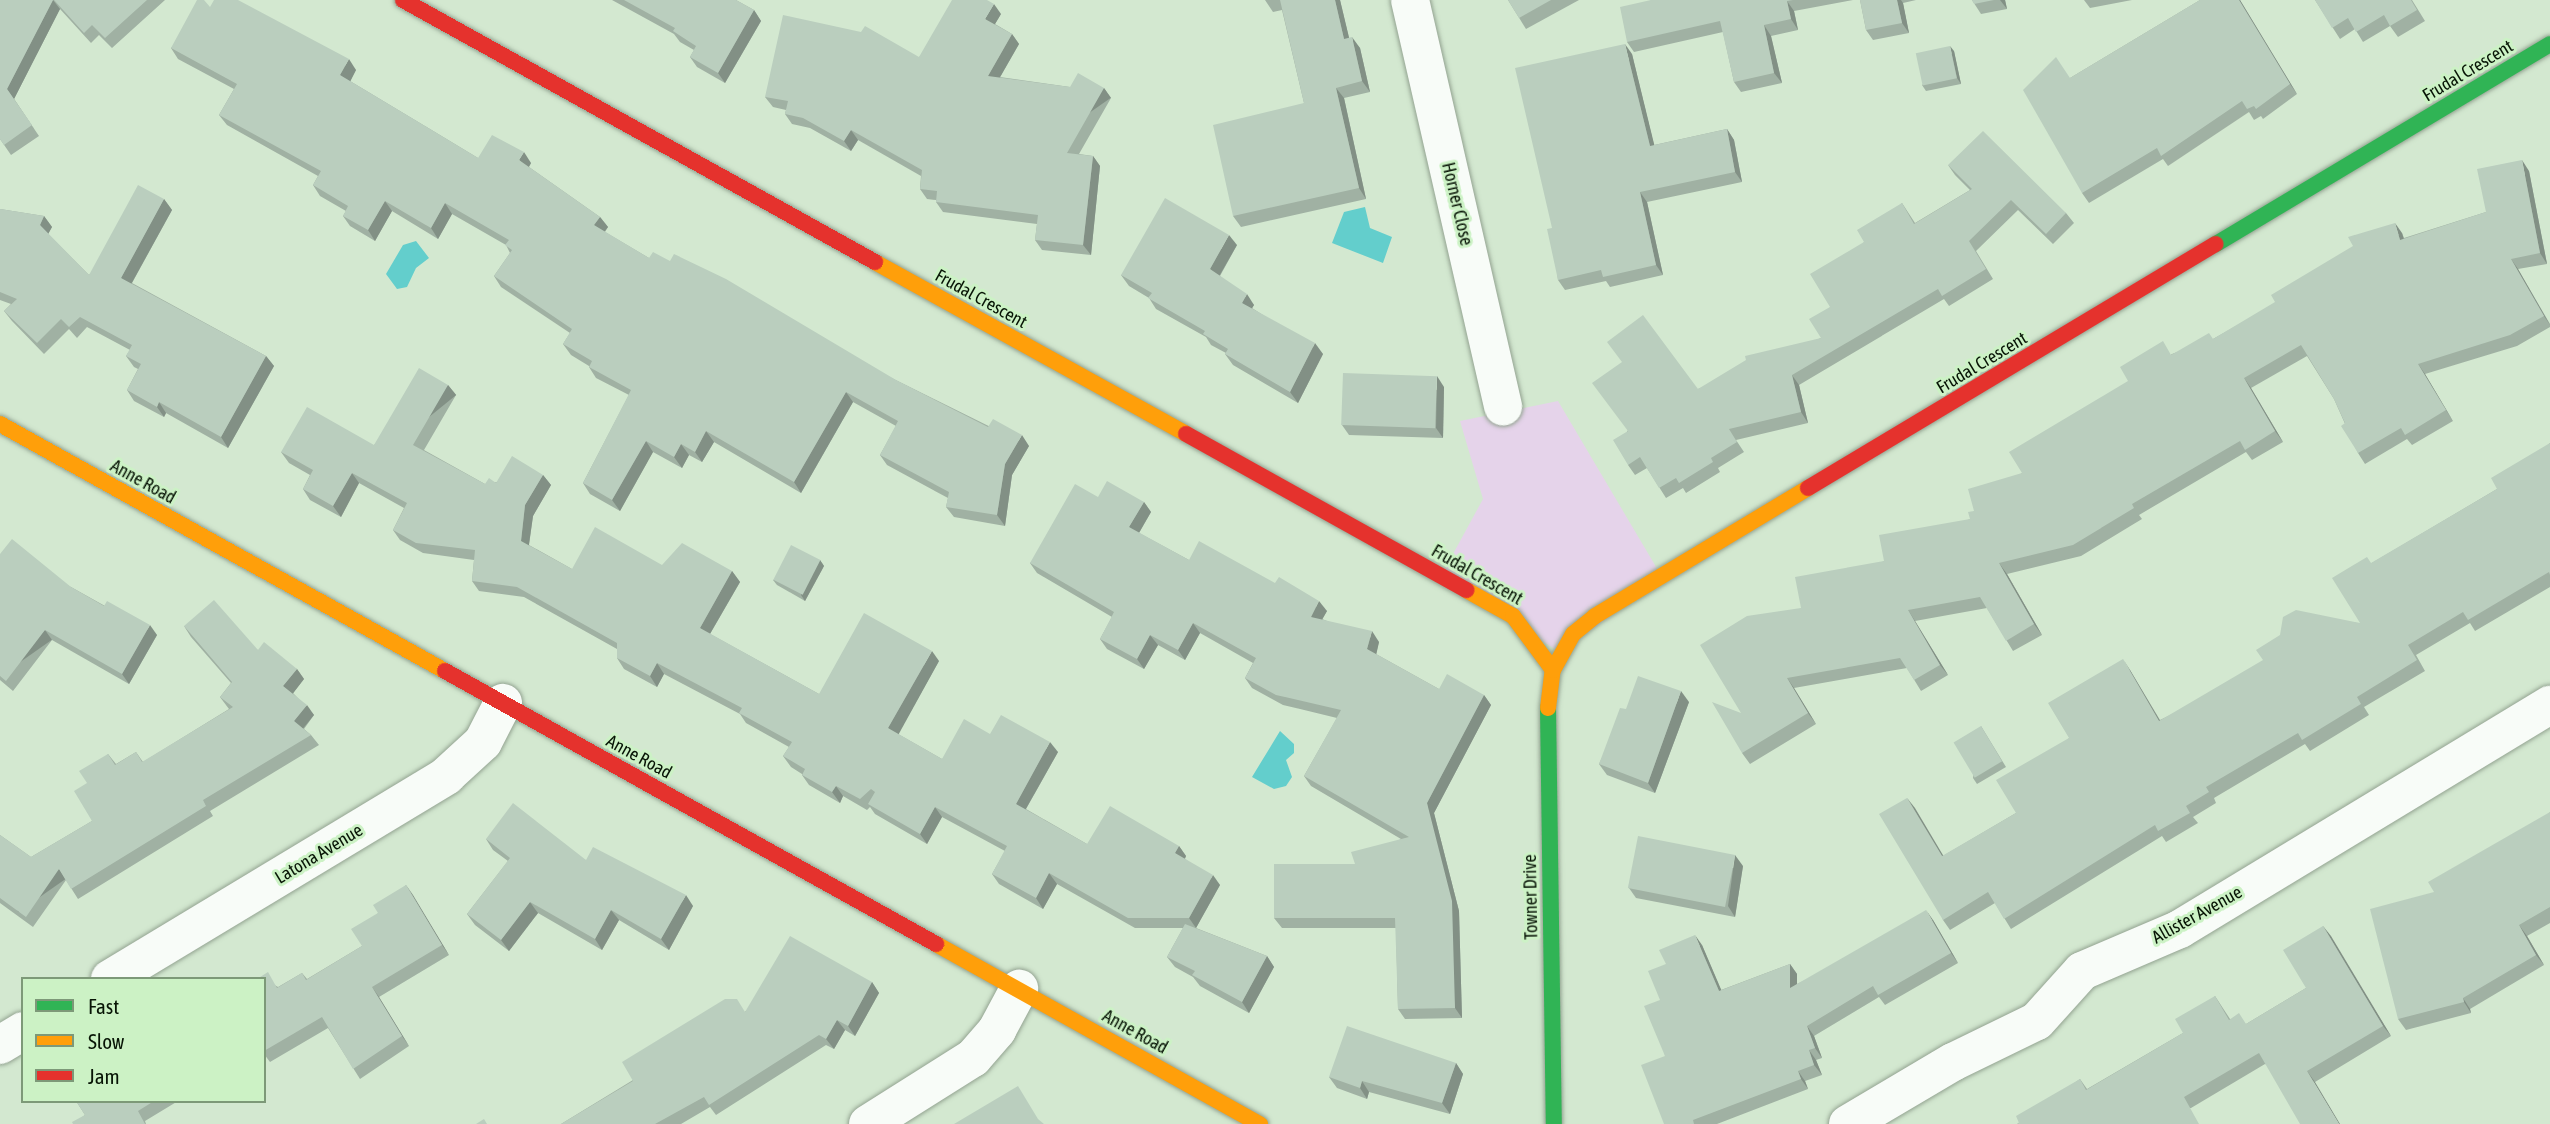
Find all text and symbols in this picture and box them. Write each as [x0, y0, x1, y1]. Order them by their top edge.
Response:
street label: Frudal Crescent [2419, 36, 2517, 106]
street label: Horner Close [1437, 160, 1477, 248]
street label: Frudal Crescent [931, 265, 1031, 333]
street label: Frudal Crescent [1933, 328, 2031, 398]
street label: Anne Road [107, 455, 179, 509]
street label: Frudal Crescent [1428, 540, 1526, 610]
street label: Anne Road [603, 730, 675, 784]
street label: Latona Avenue [271, 819, 367, 889]
street label: Towner Drive [1519, 854, 1543, 940]
street label: Allister Avenue [2148, 881, 2246, 949]
legend [21, 977, 266, 1103]
text: Fast [88, 994, 119, 1018]
street label: Anne Road [1099, 1005, 1171, 1059]
text: Slow [88, 1029, 124, 1053]
text: Jam [88, 1064, 120, 1088]

